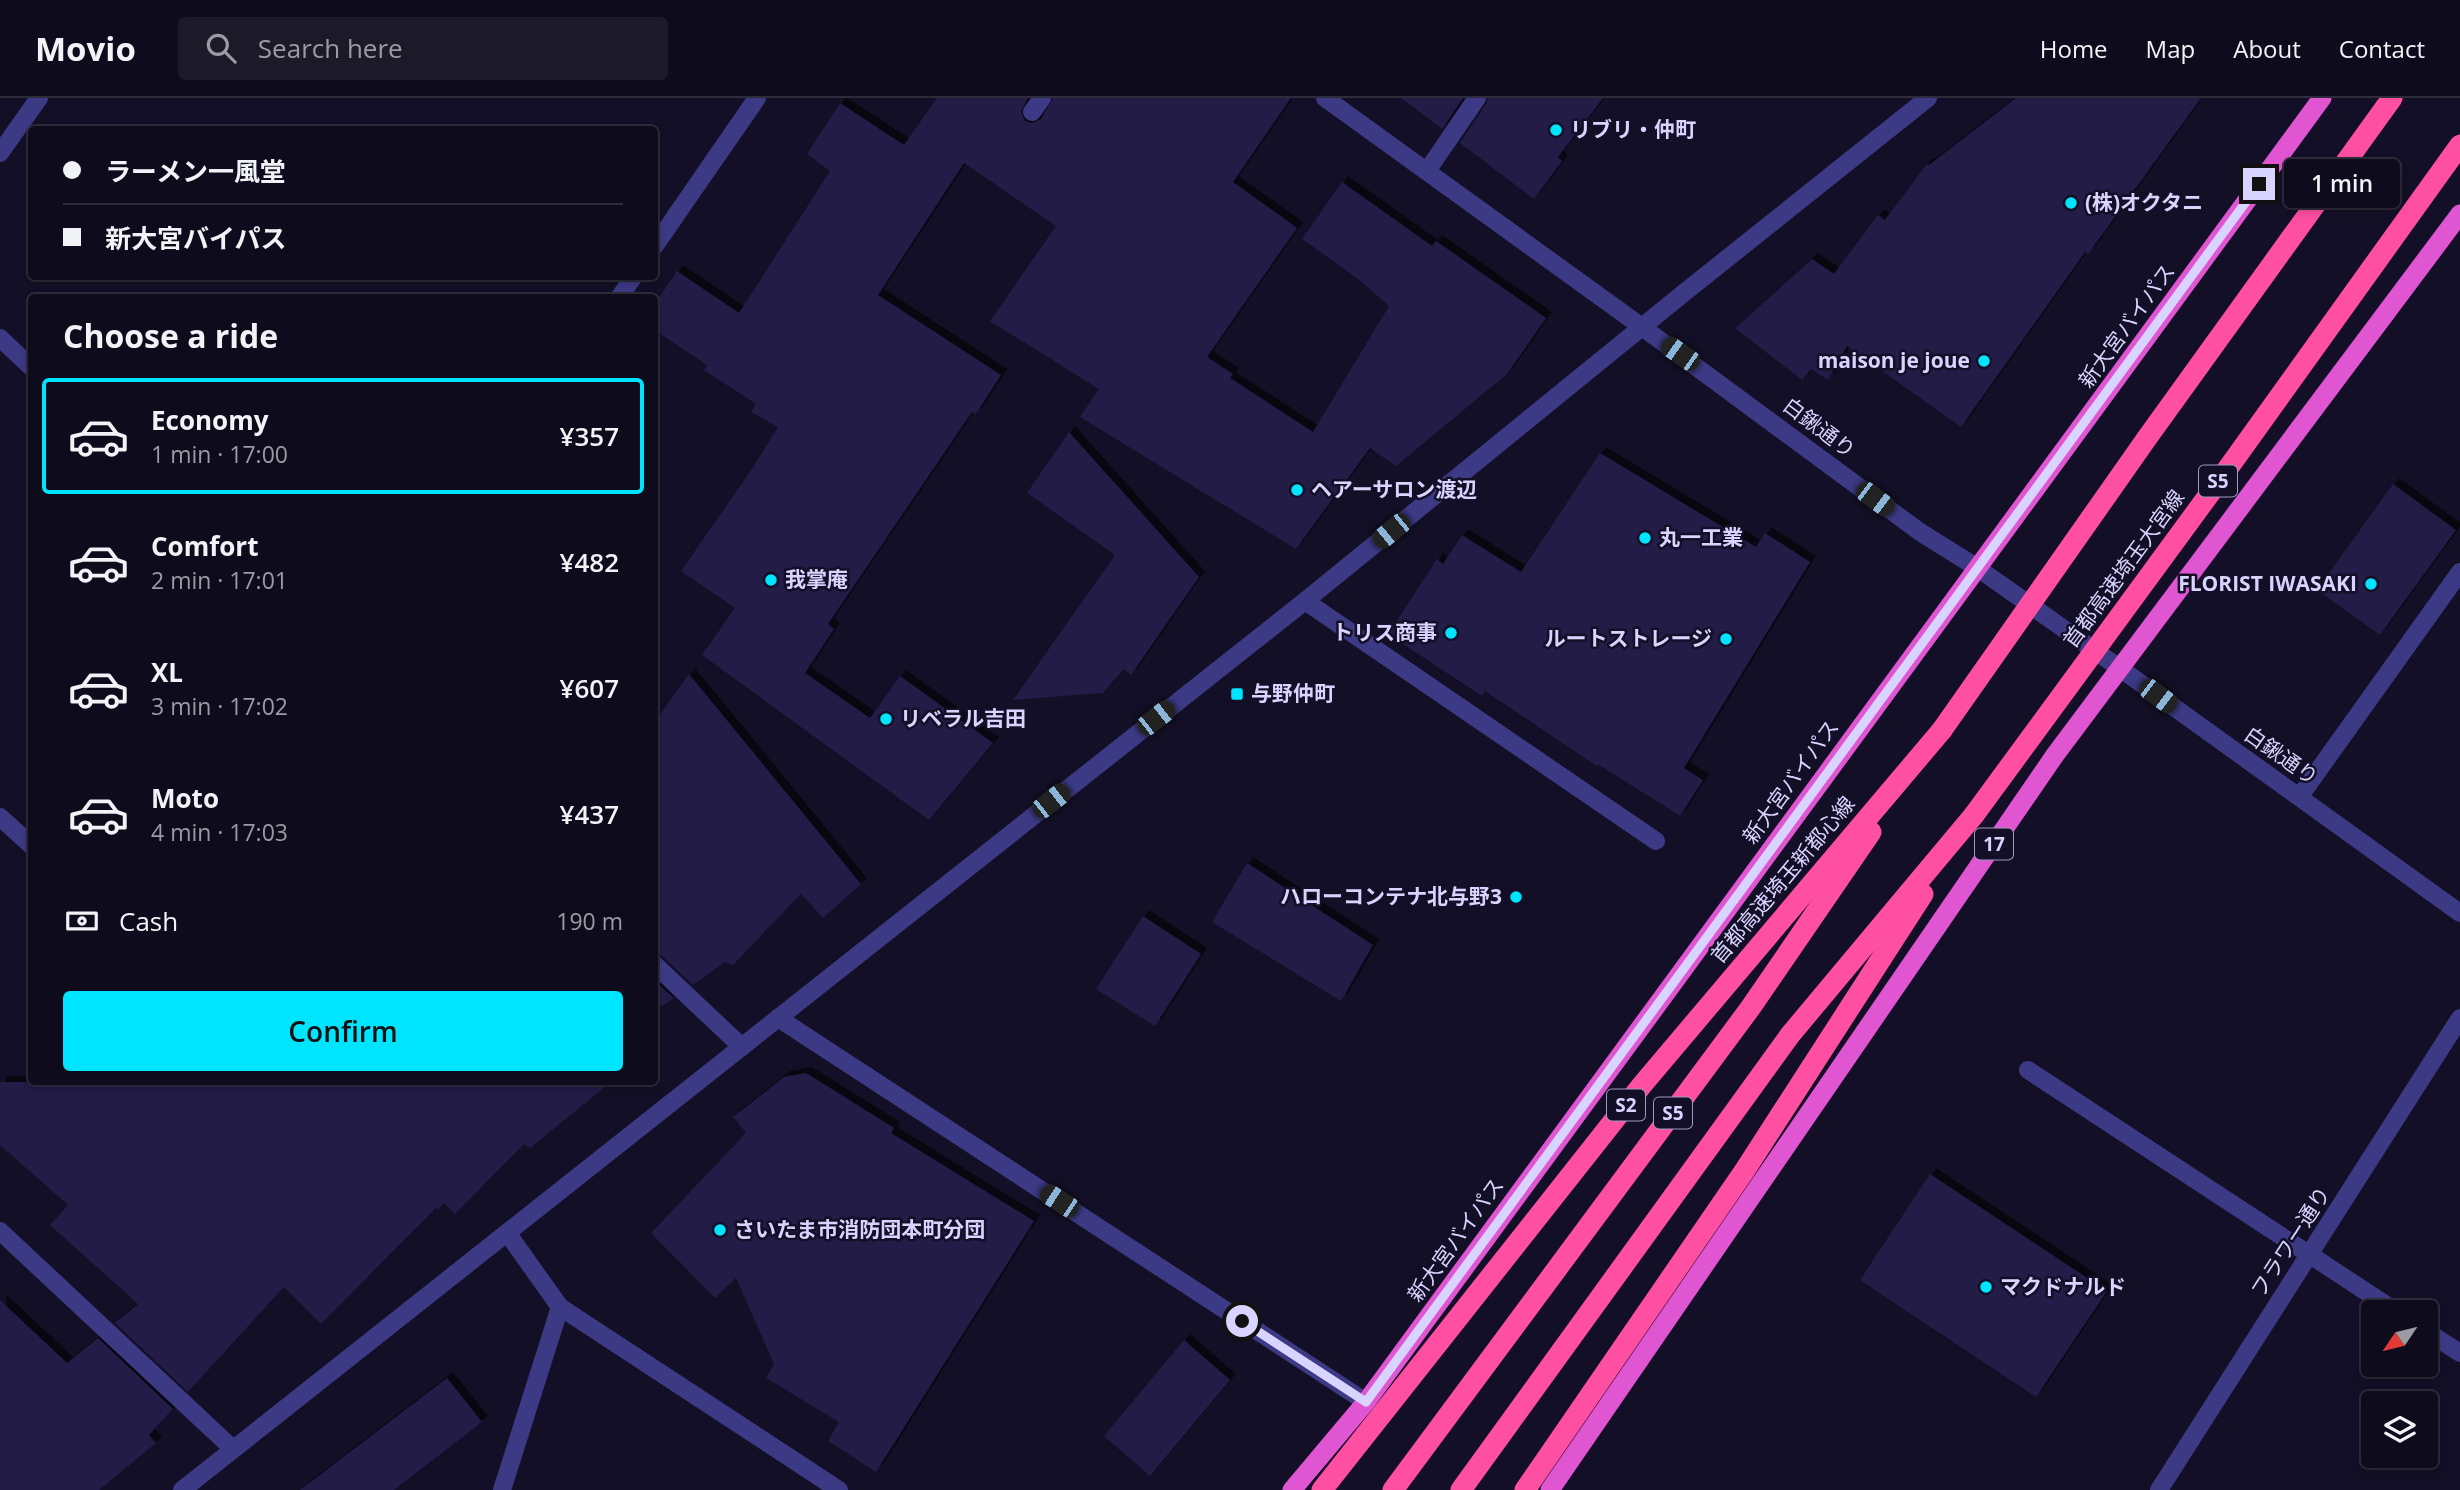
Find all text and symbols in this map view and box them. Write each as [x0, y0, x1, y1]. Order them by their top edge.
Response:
search box [178, 17, 668, 80]
text: Movio [35, 26, 136, 71]
icon: search [202, 29, 240, 67]
text: Search here [258, 30, 403, 66]
text: Home [2040, 32, 2108, 65]
text: Map [2146, 32, 2195, 65]
text: About [2233, 32, 2301, 65]
text: Contact [2339, 32, 2425, 65]
place label: リブリ・仲町 [1570, 115, 1696, 143]
marker: リブリ・仲町 [1548, 122, 1564, 138]
text: ラーメン一風堂 [105, 153, 286, 189]
callout: 1 min [2284, 160, 2399, 208]
text: 1 min [2311, 167, 2373, 199]
route end [2243, 168, 2275, 200]
place label: (株)オクタニ [2085, 188, 2203, 216]
marker: (株)オクタニ [2063, 195, 2079, 211]
text: 新大宮バイパス [105, 220, 286, 256]
street label: 新大宮バイパス [2072, 258, 2181, 393]
text: Choose a ride [63, 314, 278, 357]
car [1657, 333, 1704, 375]
place label: maison je joue [1818, 346, 1970, 374]
marker: maison je joue [1976, 353, 1992, 369]
street label: 白鍬通り [1778, 391, 1862, 464]
text: Economy [151, 402, 269, 438]
icon: car [67, 405, 130, 468]
text: ¥357 [560, 418, 619, 454]
text: 1 min · 17:00 [151, 438, 288, 470]
road number: S5 [2199, 466, 2237, 496]
place label: ヘアーサロン渡辺 [1311, 475, 1477, 503]
car [1852, 478, 1899, 520]
marker: ヘアーサロン渡辺 [1289, 482, 1305, 498]
street label: 首都高速埼玉大宮線 [2056, 484, 2190, 653]
car [1369, 510, 1414, 552]
place label: 丸一工業 [1659, 523, 1743, 551]
text: Comfort [151, 528, 258, 564]
marker: 丸一工業 [1637, 530, 1653, 546]
icon: car [67, 531, 130, 594]
text: ¥482 [560, 544, 619, 580]
text: 2 min · 17:01 [151, 564, 288, 596]
place label: 我掌庵 [785, 565, 848, 593]
place label: FLORIST IWASAKI [2178, 569, 2357, 597]
marker: 我掌庵 [763, 572, 779, 588]
marker: FLORIST IWASAKI [2363, 576, 2379, 592]
place label: トリス商事 [1332, 618, 1437, 646]
place label: ルートストレージ [1544, 624, 1712, 652]
marker: トリス商事 [1443, 625, 1459, 641]
marker: ルートストレージ [1718, 631, 1734, 647]
text: XL [151, 654, 183, 690]
icon: car [67, 657, 130, 720]
text: ¥607 [560, 670, 619, 706]
car [2135, 675, 2182, 717]
place label: 与野仲町 [1251, 679, 1335, 707]
marker: 与野仲町 [1229, 686, 1245, 702]
text: 3 min · 17:02 [151, 690, 288, 722]
car [1133, 697, 1180, 739]
place label: リベラル吉田 [900, 704, 1026, 732]
marker: リベラル吉田 [878, 711, 894, 727]
street label: 新大宮バイパス [1736, 714, 1845, 849]
street label: 白鍬通り [2239, 720, 2324, 791]
text: Moto [151, 780, 219, 816]
car [1028, 780, 1075, 822]
icon: car [67, 783, 130, 846]
street label: 首都高速埼玉新都心線 [1704, 790, 1860, 969]
text: ¥437 [560, 796, 619, 832]
text: 4 min · 17:03 [151, 816, 288, 848]
road number: 17 [1975, 828, 2013, 860]
place label: ハローコンテナ北与野3 [1280, 882, 1502, 910]
marker: ハローコンテナ北与野3 [1508, 889, 1524, 905]
icon: cash [63, 902, 101, 940]
text: Cash [119, 903, 178, 939]
text: 190 m [556, 905, 623, 937]
button: Confirm [63, 991, 623, 1071]
road number: S2 [1607, 1090, 1645, 1121]
road number: S5 [1654, 1098, 1692, 1128]
street label: 新大宮バイパス [1401, 1172, 1510, 1307]
car [1036, 1181, 1083, 1221]
street label: フラワー通り [2244, 1181, 2336, 1302]
place label: さいたま市消防団本町分団 [734, 1215, 985, 1243]
marker: さいたま市消防団本町分団 [712, 1222, 728, 1238]
place label: マクドナルド [2000, 1272, 2126, 1300]
marker: マクドナルド [1978, 1279, 1994, 1295]
north arrow [2361, 1300, 2438, 1377]
map controls [2361, 1300, 2438, 1468]
route start [1226, 1305, 1258, 1337]
button: layers [2361, 1391, 2438, 1468]

